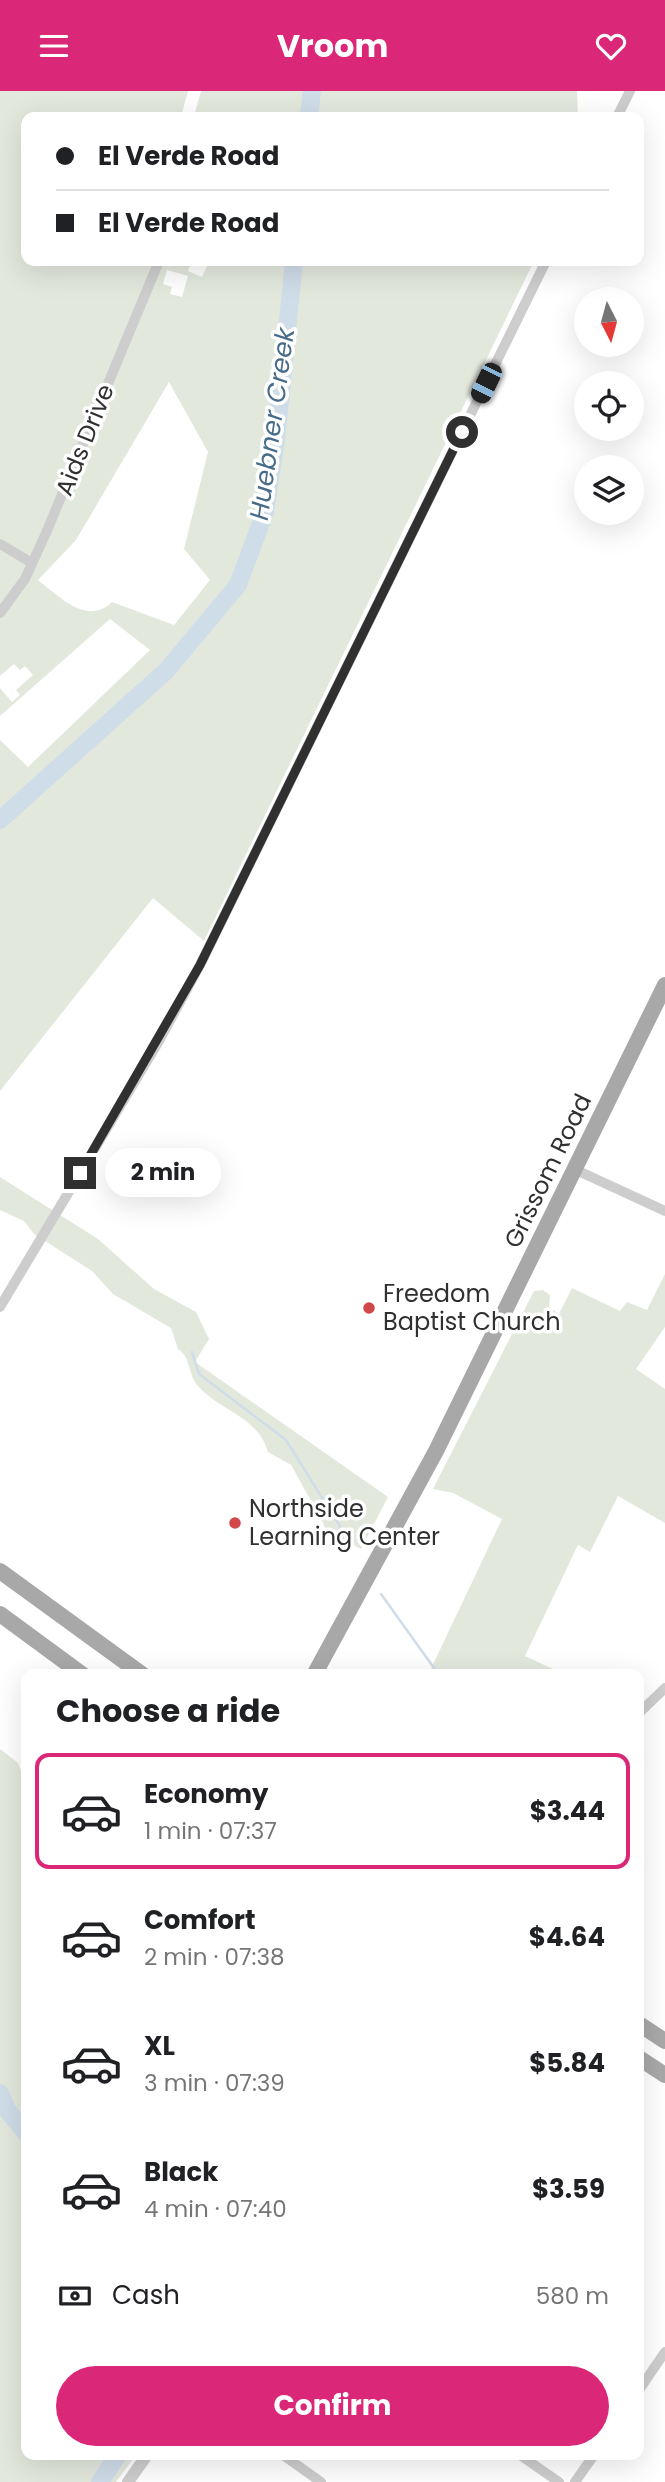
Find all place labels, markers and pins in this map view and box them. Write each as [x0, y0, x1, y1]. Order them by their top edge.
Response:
place label: Freedom Baptist Church [383, 1277, 561, 1338]
marker: Freedom Baptist Church [361, 1300, 377, 1316]
place label: Northside Learning Center [249, 1492, 440, 1553]
marker: Northside Learning Center [227, 1515, 243, 1531]

